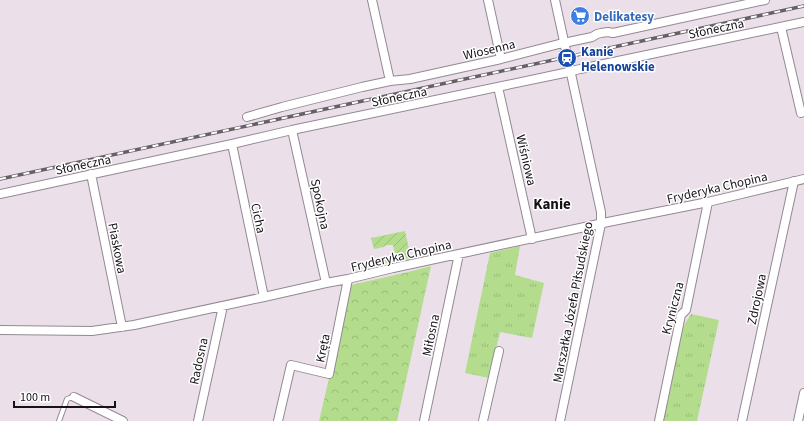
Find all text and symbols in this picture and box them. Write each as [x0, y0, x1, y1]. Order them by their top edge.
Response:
supermarket icon: Delikatesy [569, 5, 591, 27]
place label: Delikatesy [594, 8, 654, 26]
street label: Słoneczna [687, 14, 746, 44]
street label: Wiosenna [461, 35, 517, 65]
place label: Kanie Helenowskie [581, 43, 655, 76]
station icon: Kanie Helenowskie [556, 47, 578, 69]
street label: Słoneczna [370, 82, 429, 112]
street label: Wiśniowa [511, 133, 541, 188]
street label: Słoneczna [54, 150, 113, 180]
street label: Fryderyka Chopina [665, 168, 769, 208]
street label: Spokojna [306, 177, 334, 231]
district label: Kanie [533, 194, 571, 215]
street label: Cicha [246, 202, 270, 235]
street label: Marszałka Józefa Piłsudskiego [549, 220, 597, 384]
street label: Piaskowa [103, 221, 131, 275]
street label: Fryderyka Chopina [349, 236, 453, 276]
street label: Zdrojowa [743, 272, 771, 326]
street label: Kryniczna [657, 280, 689, 337]
street label: Miłosna [418, 312, 444, 358]
street label: Kręta [311, 332, 335, 364]
street label: Radosna [185, 336, 213, 386]
scale bar [14, 383, 115, 409]
text: 100 m [20, 389, 50, 406]

